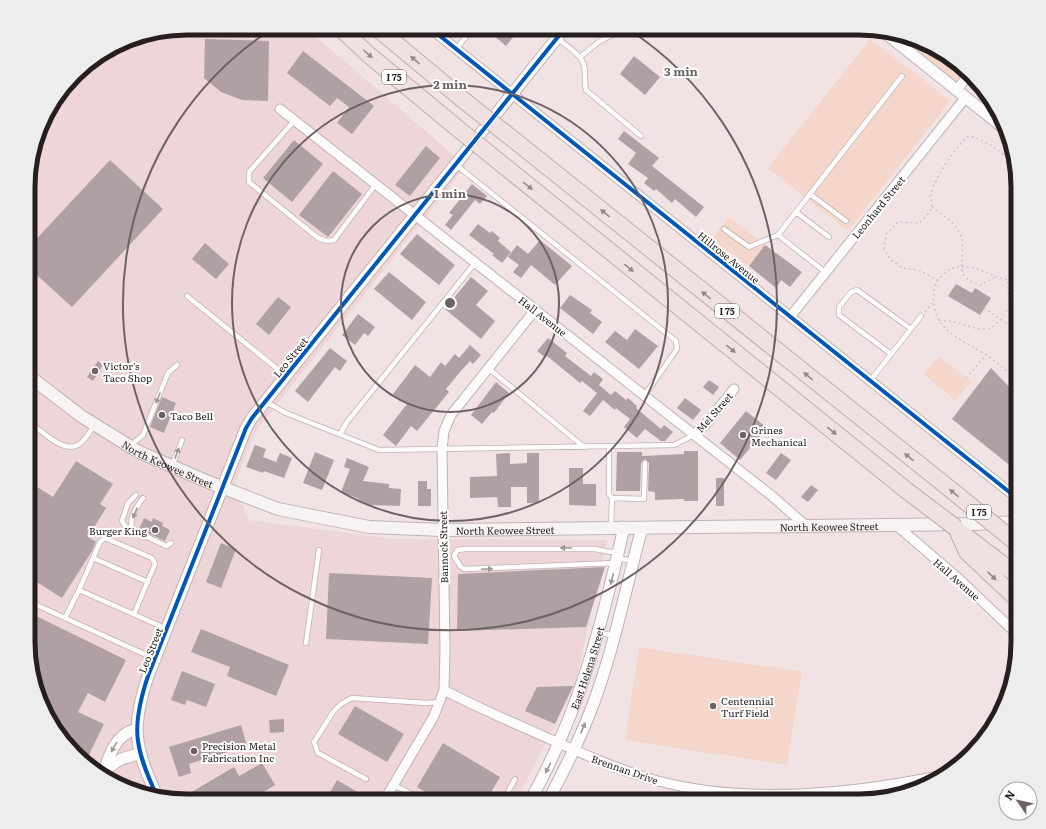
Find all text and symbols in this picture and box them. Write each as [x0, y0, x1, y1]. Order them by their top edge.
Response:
one-way arrow [363, 50, 374, 59]
one-way arrow [410, 56, 420, 64]
text: 3 min [664, 62, 699, 80]
road number: I 75 [382, 70, 406, 84]
text: 2 min [433, 75, 467, 93]
street label: Leonhard Street [848, 172, 908, 242]
one-way arrow [523, 181, 534, 190]
text: 1 min [434, 184, 467, 202]
one-way arrow [599, 209, 610, 218]
street label: Hillrose Avenue [695, 227, 763, 287]
one-way arrow [624, 263, 635, 272]
one-way arrow [701, 290, 712, 299]
street label: Hall Avenue [516, 292, 570, 340]
centre of rings [443, 296, 457, 310]
road number: I 75 [715, 304, 739, 318]
street label: Leo Street [269, 334, 311, 380]
one-way arrow [725, 345, 736, 354]
place label: Victor's Taco Shop [103, 358, 152, 385]
marker: Victor's Taco Shop [90, 366, 100, 376]
one-way arrow [802, 371, 813, 380]
street label: Mel Street [692, 389, 736, 435]
one-way arrow [155, 393, 161, 404]
place label: Taco Bell [170, 408, 214, 423]
marker: Taco Bell [157, 410, 167, 420]
place label: Grines Mechanical [751, 422, 807, 449]
one-way arrow [826, 426, 837, 435]
marker: Grines Mechanical [738, 430, 748, 440]
street label: North Keowee Street [119, 436, 216, 491]
one-way arrow [175, 447, 181, 459]
one-way arrow [904, 453, 915, 462]
one-way arrow [949, 489, 960, 497]
road number: I 75 [967, 505, 991, 519]
one-way arrow [131, 507, 138, 519]
street label: Bannock Street [435, 511, 451, 583]
street label: North Keowee Street [780, 518, 879, 534]
street label: North Keowee Street [456, 521, 555, 537]
place label: Burger King [89, 523, 147, 538]
marker: Burger King [150, 525, 160, 535]
one-way arrow [559, 545, 572, 551]
street label: Hall Avenue [930, 554, 984, 604]
one-way arrow [481, 565, 493, 572]
one-way arrow [987, 571, 997, 581]
one-way arrow [608, 573, 614, 585]
street label: Leo Street [134, 625, 166, 675]
street label: East Helena Street [566, 625, 607, 711]
place label: Centennial Turf Field [721, 693, 774, 720]
marker: Centennial Turf Field [708, 701, 718, 711]
one-way arrow [581, 721, 587, 733]
place label: Precision Metal Fabrication Inc [202, 738, 277, 765]
one-way arrow [111, 741, 118, 753]
marker: Precision Metal Fabrication Inc [189, 746, 199, 756]
street label: Brennan Drive [590, 751, 660, 787]
one-way arrow [545, 762, 551, 774]
north arrow [998, 781, 1038, 821]
text: N [1000, 787, 1018, 803]

